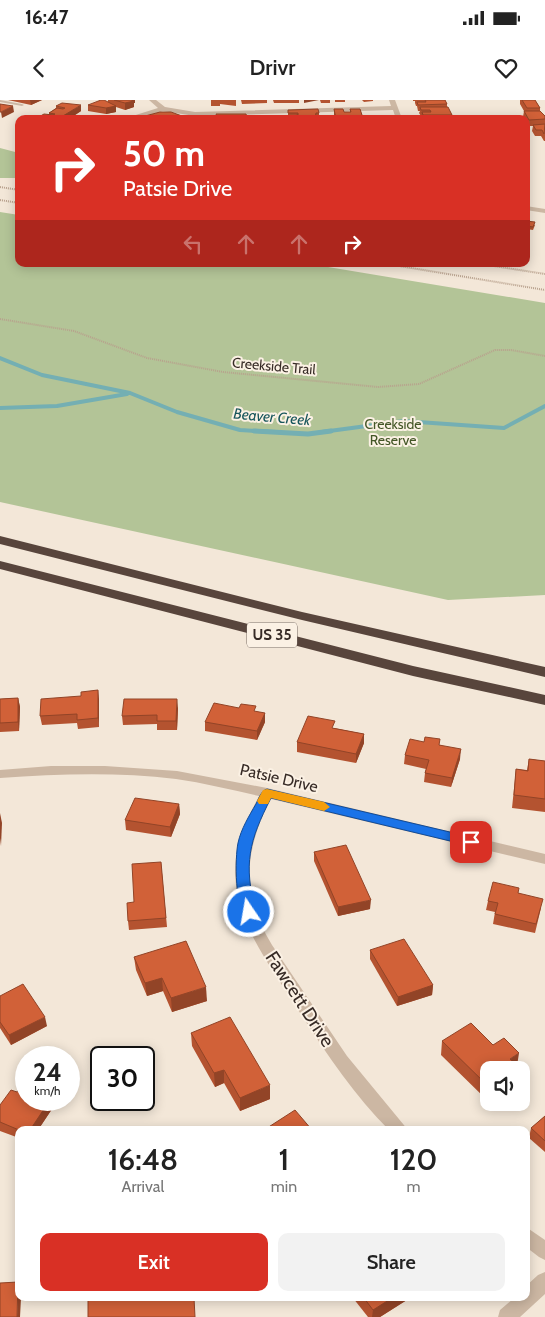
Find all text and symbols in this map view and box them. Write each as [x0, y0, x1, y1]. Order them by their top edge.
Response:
text: 16:47 [25, 6, 68, 29]
icon: back [25, 54, 53, 82]
text: Drivr [250, 54, 295, 81]
icon: heart [492, 54, 520, 82]
text: 50 m [123, 132, 205, 175]
icon: right [40, 135, 105, 200]
text: Patsie Drive [123, 175, 232, 202]
icon: left [179, 230, 207, 258]
icon: ahead [232, 230, 260, 258]
icon: ahead [285, 230, 313, 258]
icon: right [338, 230, 366, 258]
street label: Creekside Trail [231, 353, 317, 379]
water label: Beaver Creek [233, 405, 312, 429]
park label: Creekside Reserve [364, 415, 422, 449]
road number: US 35 [247, 622, 297, 648]
street label: Patsie Drive [238, 760, 320, 796]
pin [450, 821, 492, 863]
icon: arrive [457, 828, 485, 856]
position arrow [222, 885, 274, 937]
street label: Fawcett Drive [261, 947, 340, 1051]
speed limit sign: 30 [90, 1046, 155, 1111]
text: 24 [33, 1057, 62, 1087]
map controls [480, 1061, 530, 1111]
button: sound [480, 1061, 530, 1111]
text: km/h [34, 1083, 61, 1098]
text: 16:48 [108, 1141, 178, 1178]
text: 1 [279, 1141, 289, 1178]
text: 120 [390, 1141, 437, 1178]
text: Arrival [122, 1177, 164, 1196]
text: min [271, 1177, 297, 1196]
text: m [407, 1177, 421, 1196]
button: Exit [40, 1233, 268, 1291]
button: Share [278, 1233, 505, 1291]

